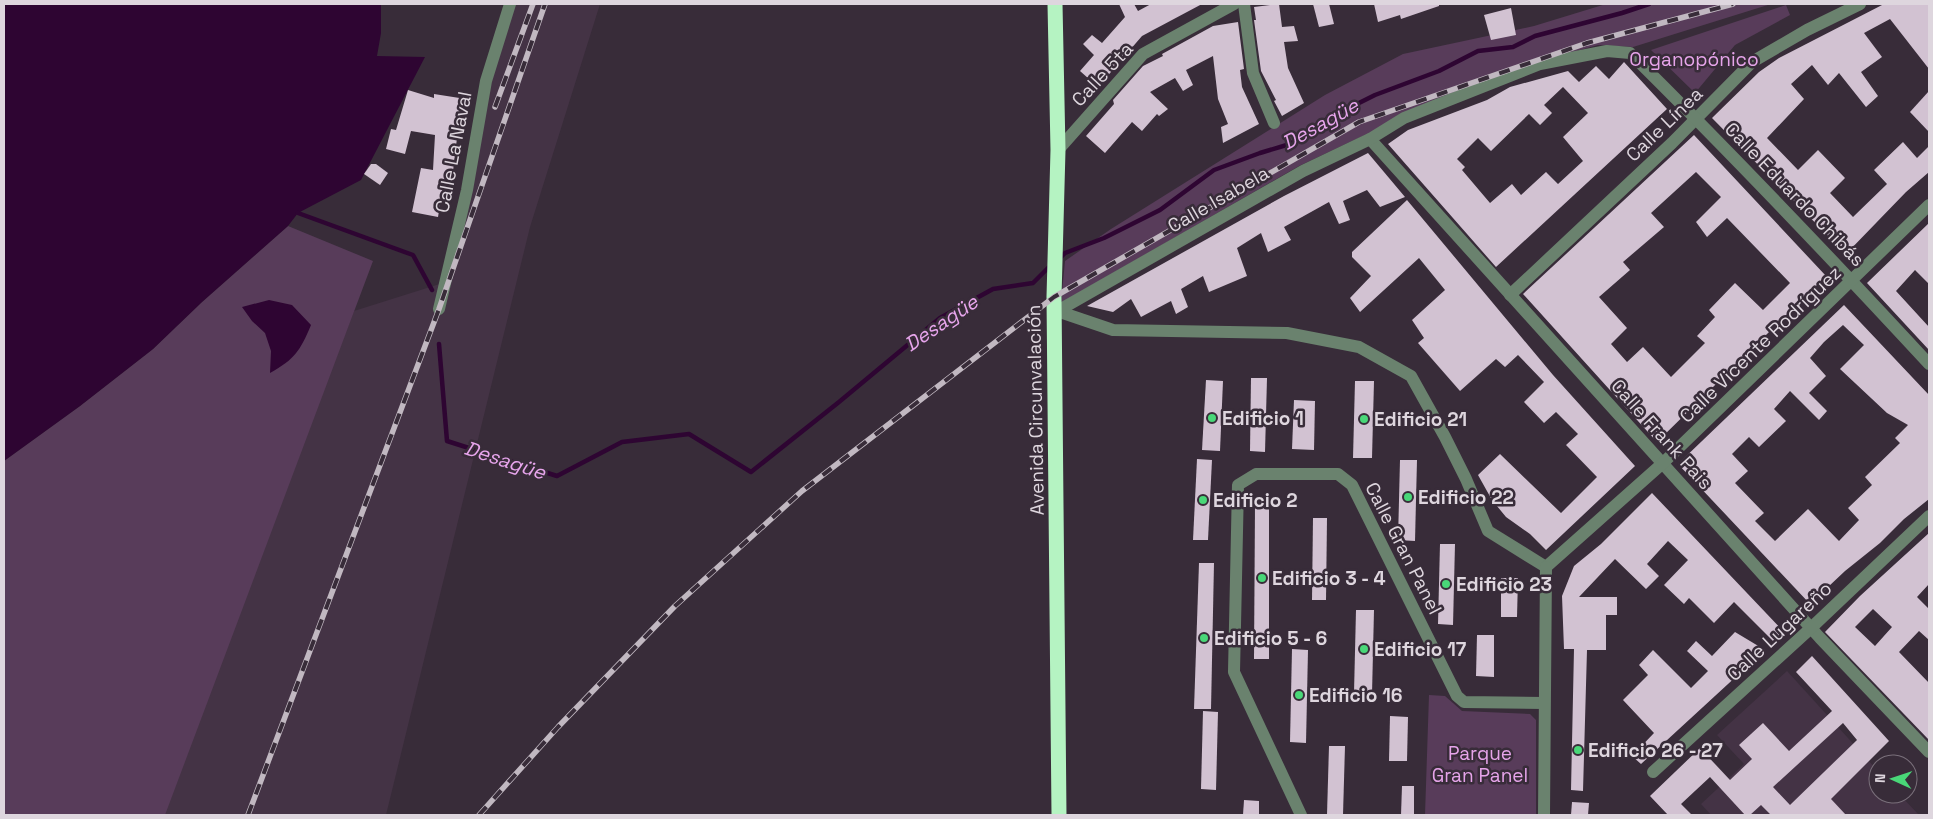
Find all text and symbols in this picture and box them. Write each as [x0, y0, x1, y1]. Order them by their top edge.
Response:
street label: Calle 5ta [1066, 37, 1139, 112]
park label: Organopónico [1629, 47, 1759, 72]
street label: Calle Línea [1621, 81, 1708, 167]
street label: Calle La Naval [429, 89, 478, 215]
water label: Desagüe [1277, 92, 1364, 156]
street label: Calle Eduardo Chibás [1719, 117, 1870, 272]
street label: Calle Isabela [1163, 160, 1274, 239]
street label: Calle Vicente Rodríguez [1674, 260, 1847, 428]
water label: Desagüe [899, 288, 984, 357]
street label: Avenida Circunvalación [1021, 304, 1050, 516]
street label: Calle Frank Pais [1605, 374, 1718, 495]
place label: Edificio 1 [1222, 406, 1304, 431]
place label: Edificio 21 [1374, 407, 1467, 432]
marker: Edificio 1 [1206, 412, 1218, 424]
marker: Edificio 21 [1358, 413, 1370, 425]
water label: Desagüe [461, 435, 550, 486]
street label: Calle Gran Panel [1359, 478, 1448, 619]
place label: Edificio 22 [1418, 485, 1514, 510]
place label: Edificio 2 [1213, 488, 1297, 513]
marker: Edificio 22 [1402, 491, 1414, 503]
marker: Edificio 2 [1197, 494, 1209, 506]
place label: Edificio 3 - 4 [1272, 566, 1386, 591]
marker: Edificio 3 - 4 [1256, 572, 1268, 584]
place label: Edificio 23 [1456, 572, 1552, 597]
street label: Calle Lugareño [1721, 576, 1837, 687]
marker: Edificio 23 [1440, 578, 1452, 590]
place label: Edificio 5 - 6 [1214, 626, 1327, 651]
marker: Edificio 5 - 6 [1198, 632, 1210, 644]
place label: Edificio 17 [1374, 637, 1467, 662]
marker: Edificio 17 [1358, 643, 1370, 655]
place label: Edificio 16 [1309, 683, 1402, 708]
marker: Edificio 16 [1293, 689, 1305, 701]
place label: Edificio 26 - 27 [1588, 738, 1723, 763]
park label: Parque Gran Panel [1432, 741, 1528, 788]
marker: Edificio 26 - 27 [1572, 744, 1584, 756]
north arrow [1868, 754, 1918, 804]
text: N [1871, 773, 1889, 783]

